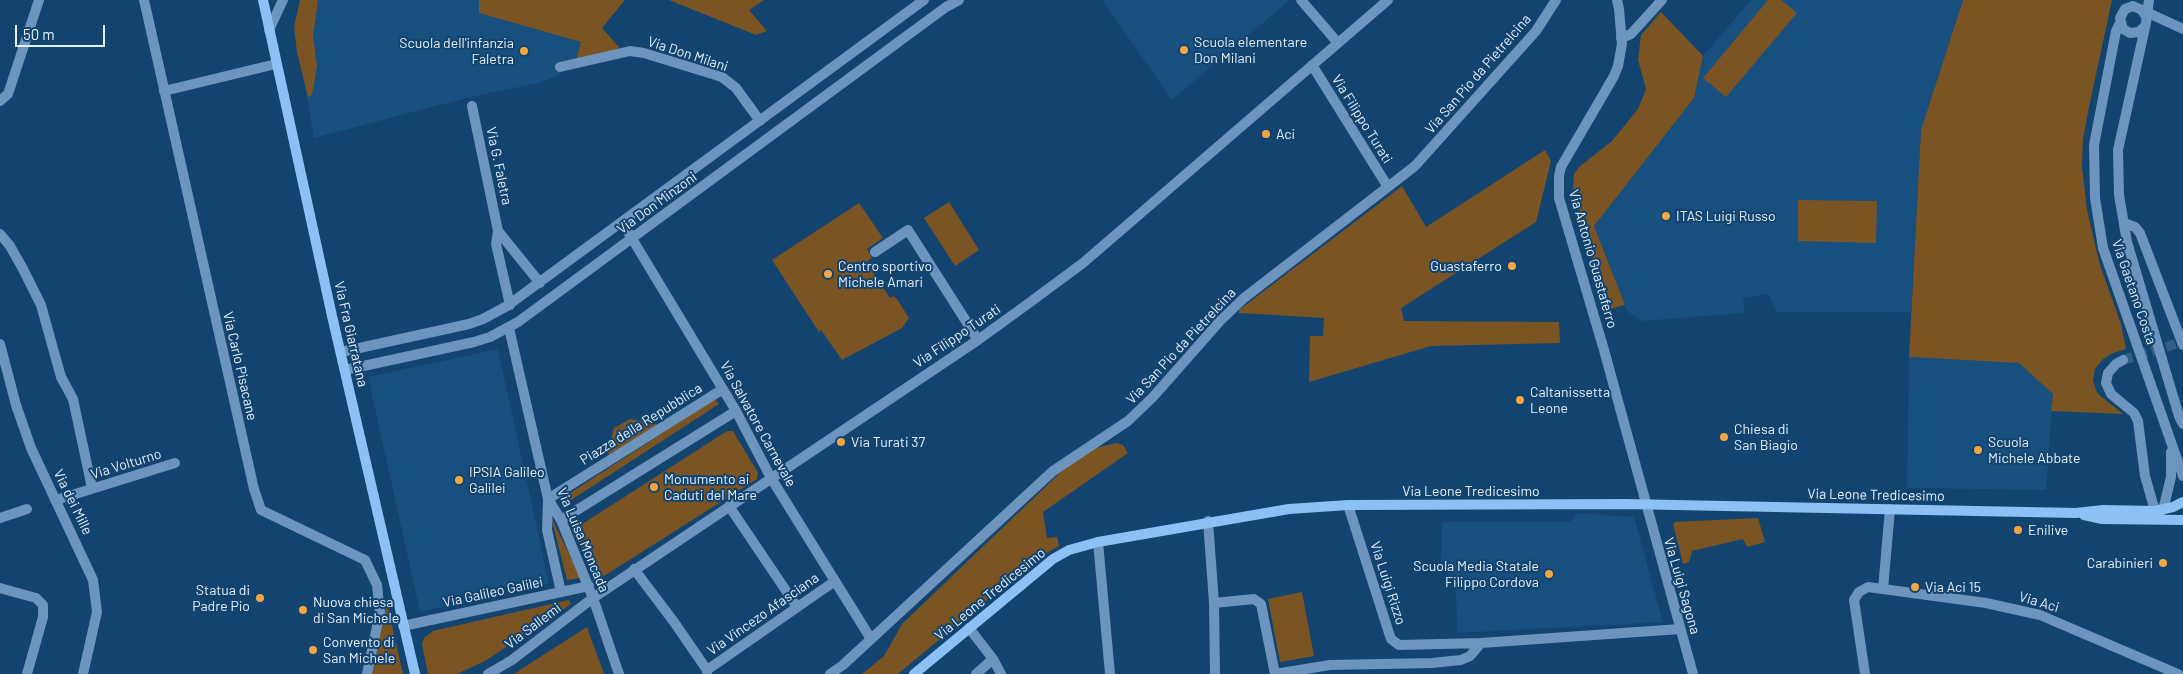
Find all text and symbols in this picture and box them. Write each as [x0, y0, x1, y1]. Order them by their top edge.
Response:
street label: Via San Pio da Pietrelcina [1422, 11, 1534, 137]
scale bar [18, 15, 108, 47]
text: 50 m [23, 25, 55, 43]
street label: Via Don Milani [646, 33, 730, 75]
place label: Scuola elementare Don Milani [1194, 34, 1307, 66]
place label: Scuola dell'infanzia Faletra [399, 35, 514, 68]
marker: Scuola elementare Don Milani [1178, 44, 1190, 56]
marker: Scuola dell'infanzia Faletra [518, 45, 530, 57]
street label: Via Filippo Turati [1328, 71, 1396, 167]
street label: Via G. Faletra [483, 125, 515, 207]
place label: Aci [1276, 126, 1295, 142]
marker: Aci [1260, 128, 1272, 140]
street label: Via Don Minzoni [614, 168, 700, 238]
street label: Via Antonio Guastaferro [1565, 188, 1621, 330]
place label: ITAS Luigi Russo [1676, 208, 1776, 224]
marker: ITAS Luigi Russo [1660, 210, 1672, 222]
street label: Via Gaetano Costa [2108, 237, 2160, 347]
place label: Centro sportivo Michele Amari [838, 258, 932, 290]
place label: Guastaferro [1430, 258, 1502, 274]
marker: Guastaferro [1506, 260, 1518, 272]
marker: Centro sportivo Michele Amari [822, 268, 834, 280]
street label: Via Fra Giarratana [331, 279, 371, 389]
street label: Via San Pio da Pietrelcina [1123, 284, 1239, 408]
street label: Via Filippo Turati [910, 301, 1004, 371]
street label: Via Carlo Pisacane [219, 310, 261, 422]
street label: Via Salvatore Carnevale [716, 358, 800, 490]
street label: Piazza della Repubblica [577, 380, 705, 468]
place label: Caltanissetta Leone [1530, 384, 1610, 417]
marker: Caltanissetta Leone [1514, 394, 1526, 406]
place label: Chiesa di San Biagio [1734, 421, 1798, 454]
marker: Chiesa di San Biagio [1718, 431, 1730, 443]
place label: Via Turati 37 [851, 434, 925, 450]
place label: Scuola Michele Abbate [1988, 434, 2080, 467]
marker: Via Turati 37 [835, 436, 847, 448]
marker: Scuola Michele Abbate [1972, 444, 1984, 456]
street label: Via Volturno [89, 445, 163, 483]
place label: IPSIA Galileo Galilei [469, 464, 545, 497]
street label: Via dei Mille [50, 467, 96, 537]
place label: Monumento ai Caduti del Mare [664, 471, 757, 504]
marker: IPSIA Galileo Galilei [453, 474, 465, 486]
marker: Monumento ai Caduti del Mare [648, 481, 660, 493]
street label: Via Leone Tredicesimo [1402, 483, 1540, 499]
street label: Via Luisa Moncada [553, 485, 613, 595]
street label: Via Leone Tredicesimo [1807, 485, 1945, 505]
place label: Enilive [2028, 522, 2068, 538]
marker: Enilive [2012, 524, 2024, 536]
street label: Via Luigi Sagona [1660, 536, 1704, 636]
street label: Via Luigi Rizzo [1367, 539, 1409, 627]
street label: Via Leone Tredicesimo [931, 544, 1049, 644]
place label: Carabinieri [2087, 555, 2153, 571]
marker: Carabinieri [2157, 557, 2169, 569]
place label: Scuola Media Statale Filippo Cordova [1413, 558, 1539, 590]
marker: Scuola Media Statale Filippo Cordova [1543, 568, 1555, 580]
street label: Via Vincezo Afasciana [704, 569, 822, 659]
street label: Via Galileo Galilei [441, 573, 545, 611]
place label: Via Aci 15 [1925, 579, 1981, 595]
marker: Via Aci 15 [1909, 581, 1921, 593]
place label: Statua di Padre Pio [192, 582, 250, 614]
street label: Via Aci [2017, 588, 2061, 616]
marker: Statua di Padre Pio [254, 592, 266, 604]
place label: Nuova chiesa di San Michele [313, 594, 399, 626]
street label: Via Sallemi [502, 599, 564, 653]
marker: Nuova chiesa di San Michele [297, 604, 309, 616]
place label: Convento di San Michele [323, 634, 395, 666]
marker: Convento di San Michele [307, 644, 319, 656]

